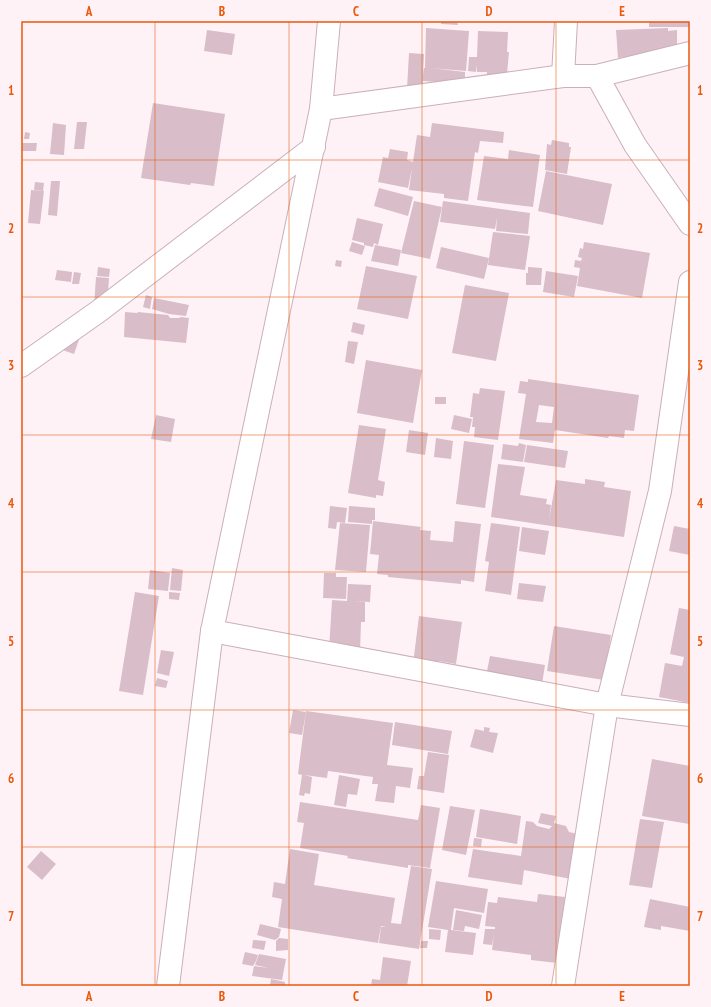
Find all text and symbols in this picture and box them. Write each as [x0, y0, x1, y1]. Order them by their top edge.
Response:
text: A [85, 3, 93, 20]
text: B [219, 3, 225, 20]
text: C [353, 3, 359, 20]
text: D [486, 3, 493, 20]
text: E [619, 3, 625, 20]
text: 1 [8, 82, 14, 99]
text: 1 [697, 82, 703, 99]
text: 2 [8, 220, 14, 237]
text: 2 [697, 220, 703, 237]
text: 3 [8, 357, 14, 374]
text: 3 [697, 357, 703, 374]
text: 4 [8, 495, 15, 512]
text: 4 [697, 495, 704, 512]
text: 5 [8, 633, 14, 650]
text: 5 [697, 633, 703, 650]
text: 6 [8, 770, 14, 787]
text: 6 [697, 770, 703, 787]
text: 7 [8, 908, 14, 925]
text: 7 [697, 908, 703, 925]
text: A [85, 988, 93, 1005]
text: B [219, 988, 225, 1005]
text: C [353, 988, 359, 1005]
text: D [486, 988, 493, 1005]
text: E [619, 988, 625, 1005]

